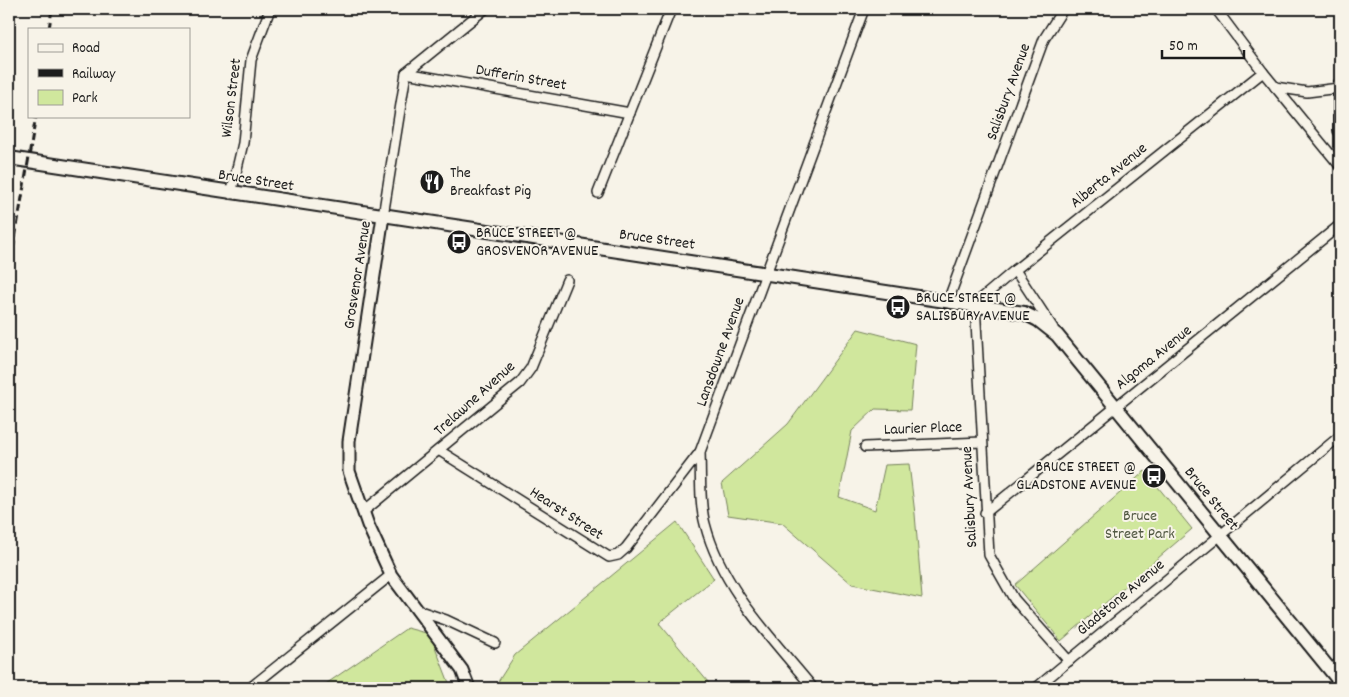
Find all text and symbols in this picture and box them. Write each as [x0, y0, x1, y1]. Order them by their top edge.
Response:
legend [28, 28, 190, 118]
scale bar [1162, 28, 1244, 60]
text: 50 m [1169, 36, 1198, 58]
text: Road [72, 38, 100, 60]
street label: Salisbury Avenue [981, 40, 1037, 144]
street label: Wilson Street [216, 57, 248, 139]
street label: Dufferin Street [474, 59, 568, 97]
text: Railway [72, 64, 116, 86]
text: Park [72, 88, 98, 110]
street label: Alberta Avenue [1066, 138, 1152, 214]
place label: The Breakfast Pig [450, 162, 531, 203]
street label: Bruce Street [216, 164, 296, 198]
restaurant icon: The Breakfast Pig [419, 169, 445, 195]
street label: Grosvenor Avenue [338, 219, 378, 331]
place label: BRUCE STREET @ GROSVENOR AVENUE [476, 222, 599, 263]
street label: Bruce Street [618, 223, 697, 257]
bus stop icon: BRUCE STREET @ GROSVENOR AVENUE [446, 229, 472, 255]
place label: BRUCE STREET @ SALISBURY AVENUE [916, 287, 1030, 328]
street label: Lansdowne Avenue [691, 294, 751, 410]
bus stop icon: BRUCE STREET @ SALISBURY AVENUE [885, 294, 911, 320]
street label: Algoma Avenue [1111, 320, 1197, 396]
street label: Trelawne Avenue [429, 356, 521, 442]
street label: Laurier Place [883, 416, 963, 442]
street label: Salisbury Avenue [956, 446, 984, 548]
place label: BRUCE STREET @ GLADSTONE AVENUE [1016, 456, 1137, 497]
street label: Bruce Street [1178, 462, 1244, 536]
bus stop icon: BRUCE STREET @ GLADSTONE AVENUE [1141, 463, 1167, 489]
street label: Hearst Street [525, 482, 608, 547]
park label: Bruce Street Park [1105, 505, 1175, 546]
street label: Gladstone Avenue [1072, 554, 1170, 642]

